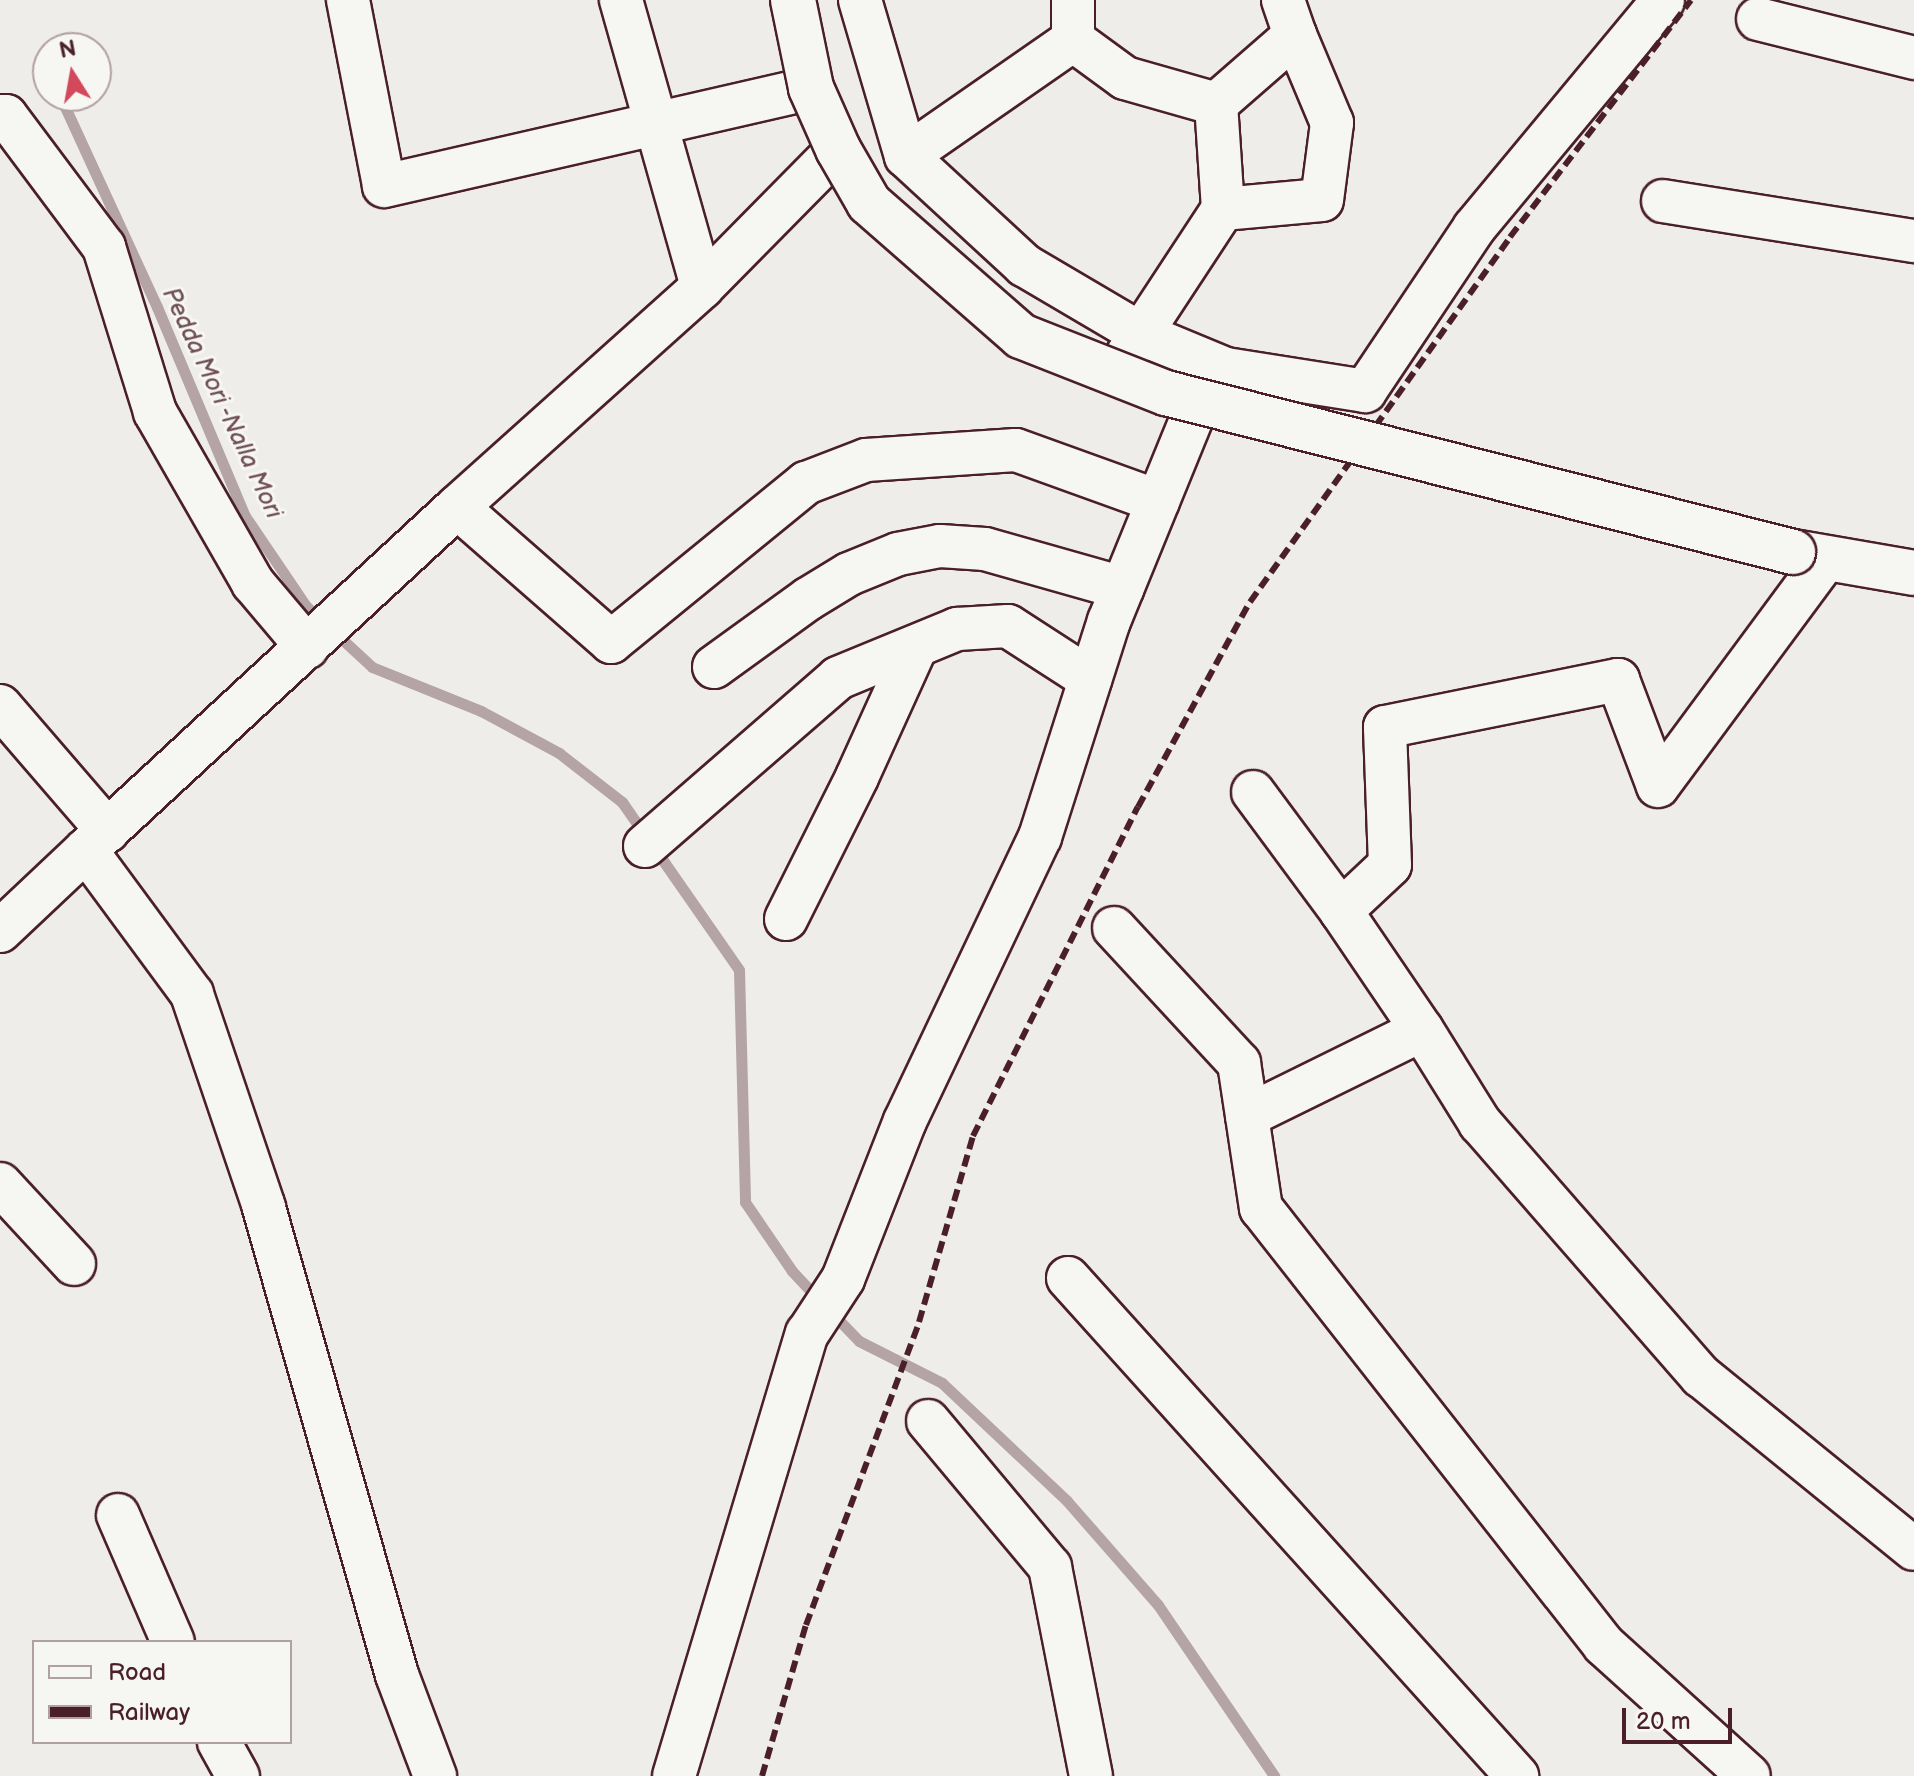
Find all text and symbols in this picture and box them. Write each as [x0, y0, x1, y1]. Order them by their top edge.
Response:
north arrow [32, 32, 112, 112]
text: N [57, 35, 78, 65]
water label: Pedda Mori -Nalla Mori [156, 283, 288, 523]
legend [32, 1640, 292, 1744]
text: Road [108, 1658, 166, 1687]
scale bar [1626, 1692, 1736, 1742]
text: Railway [108, 1698, 190, 1727]
text: 20 m [1636, 1707, 1691, 1736]

